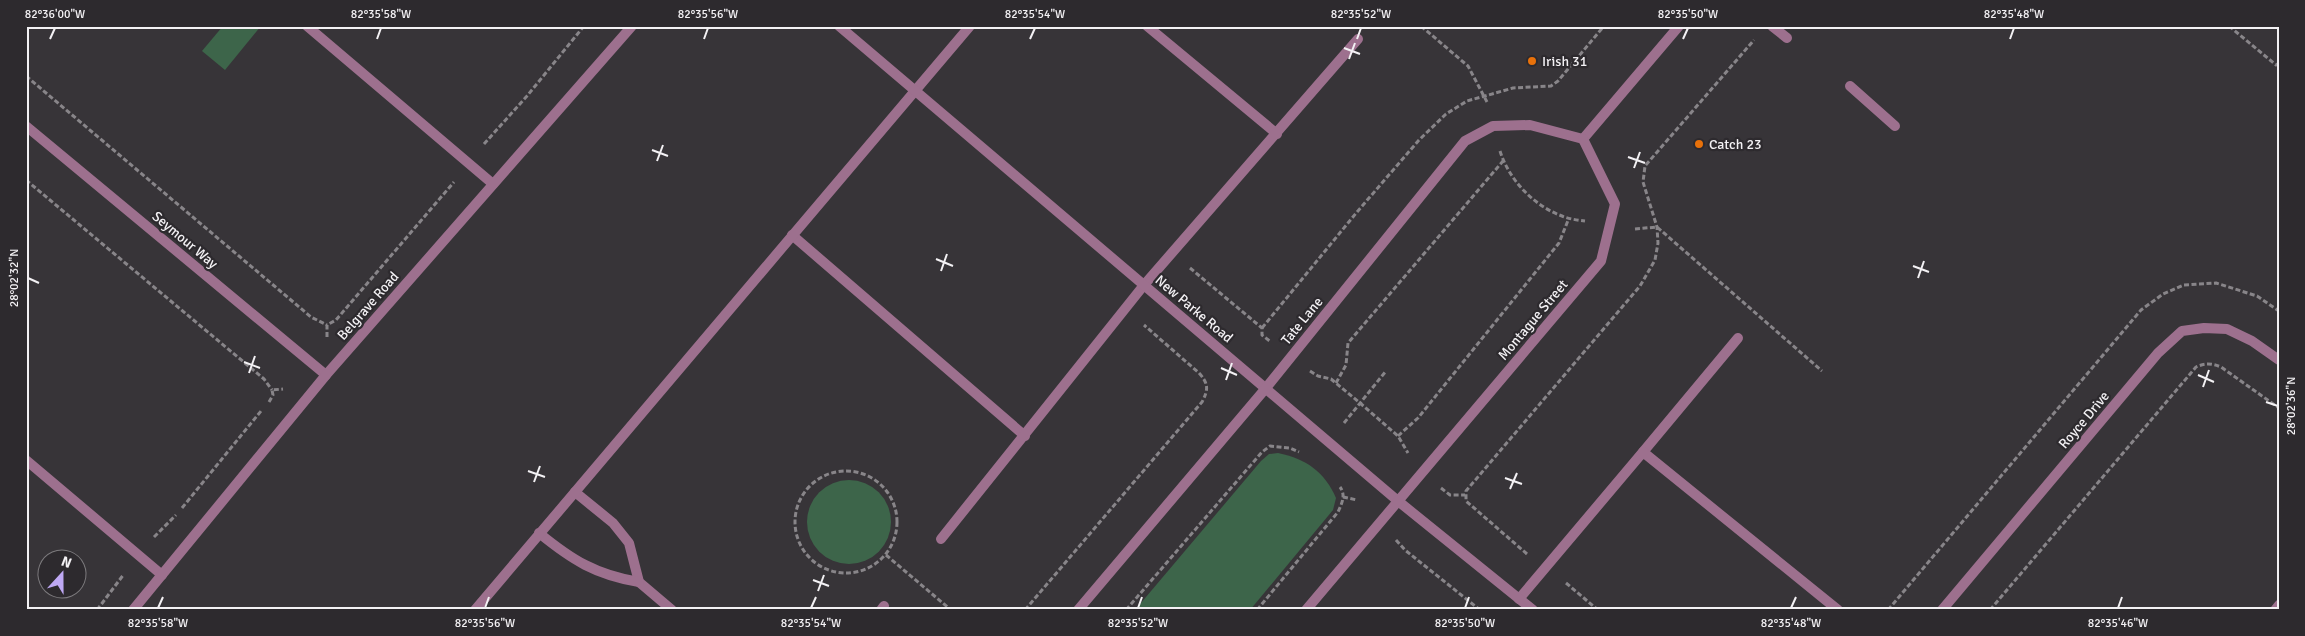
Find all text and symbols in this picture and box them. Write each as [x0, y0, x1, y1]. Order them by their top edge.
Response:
text: 82°36'00"W [25, 7, 85, 22]
text: 82°35'58"W [351, 7, 411, 22]
text: 82°35'56"W [678, 7, 738, 22]
text: 82°35'54"W [1005, 7, 1065, 22]
text: 82°35'52"W [1331, 7, 1391, 22]
text: 82°35'50"W [1658, 7, 1718, 22]
text: 82°35'48"W [1984, 7, 2044, 22]
place label: Irish 31 [1542, 53, 1587, 70]
marker: Irish 31 [1526, 55, 1538, 67]
place label: Catch 23 [1709, 136, 1762, 153]
marker: Catch 23 [1693, 138, 1705, 150]
street label: Seymour Way [149, 208, 222, 273]
text: 28°02'32"N [7, 249, 22, 307]
street label: Belgrave Road [334, 268, 402, 344]
street label: New Parke Road [1152, 272, 1236, 346]
street label: Montague Street [1494, 276, 1572, 364]
street label: Tate Lane [1278, 294, 1326, 348]
text: 28°02'36"N [2284, 377, 2299, 435]
street label: Royce Drive [2055, 388, 2113, 452]
north arrow [38, 548, 88, 598]
text: N [59, 553, 74, 572]
text: 82°35'58"W [128, 616, 188, 631]
text: 82°35'56"W [455, 616, 515, 631]
text: 82°35'54"W [781, 616, 841, 631]
text: 82°35'52"W [1108, 616, 1168, 631]
text: 82°35'50"W [1435, 616, 1495, 631]
text: 82°35'48"W [1761, 616, 1821, 631]
text: 82°35'46"W [2088, 616, 2148, 631]

